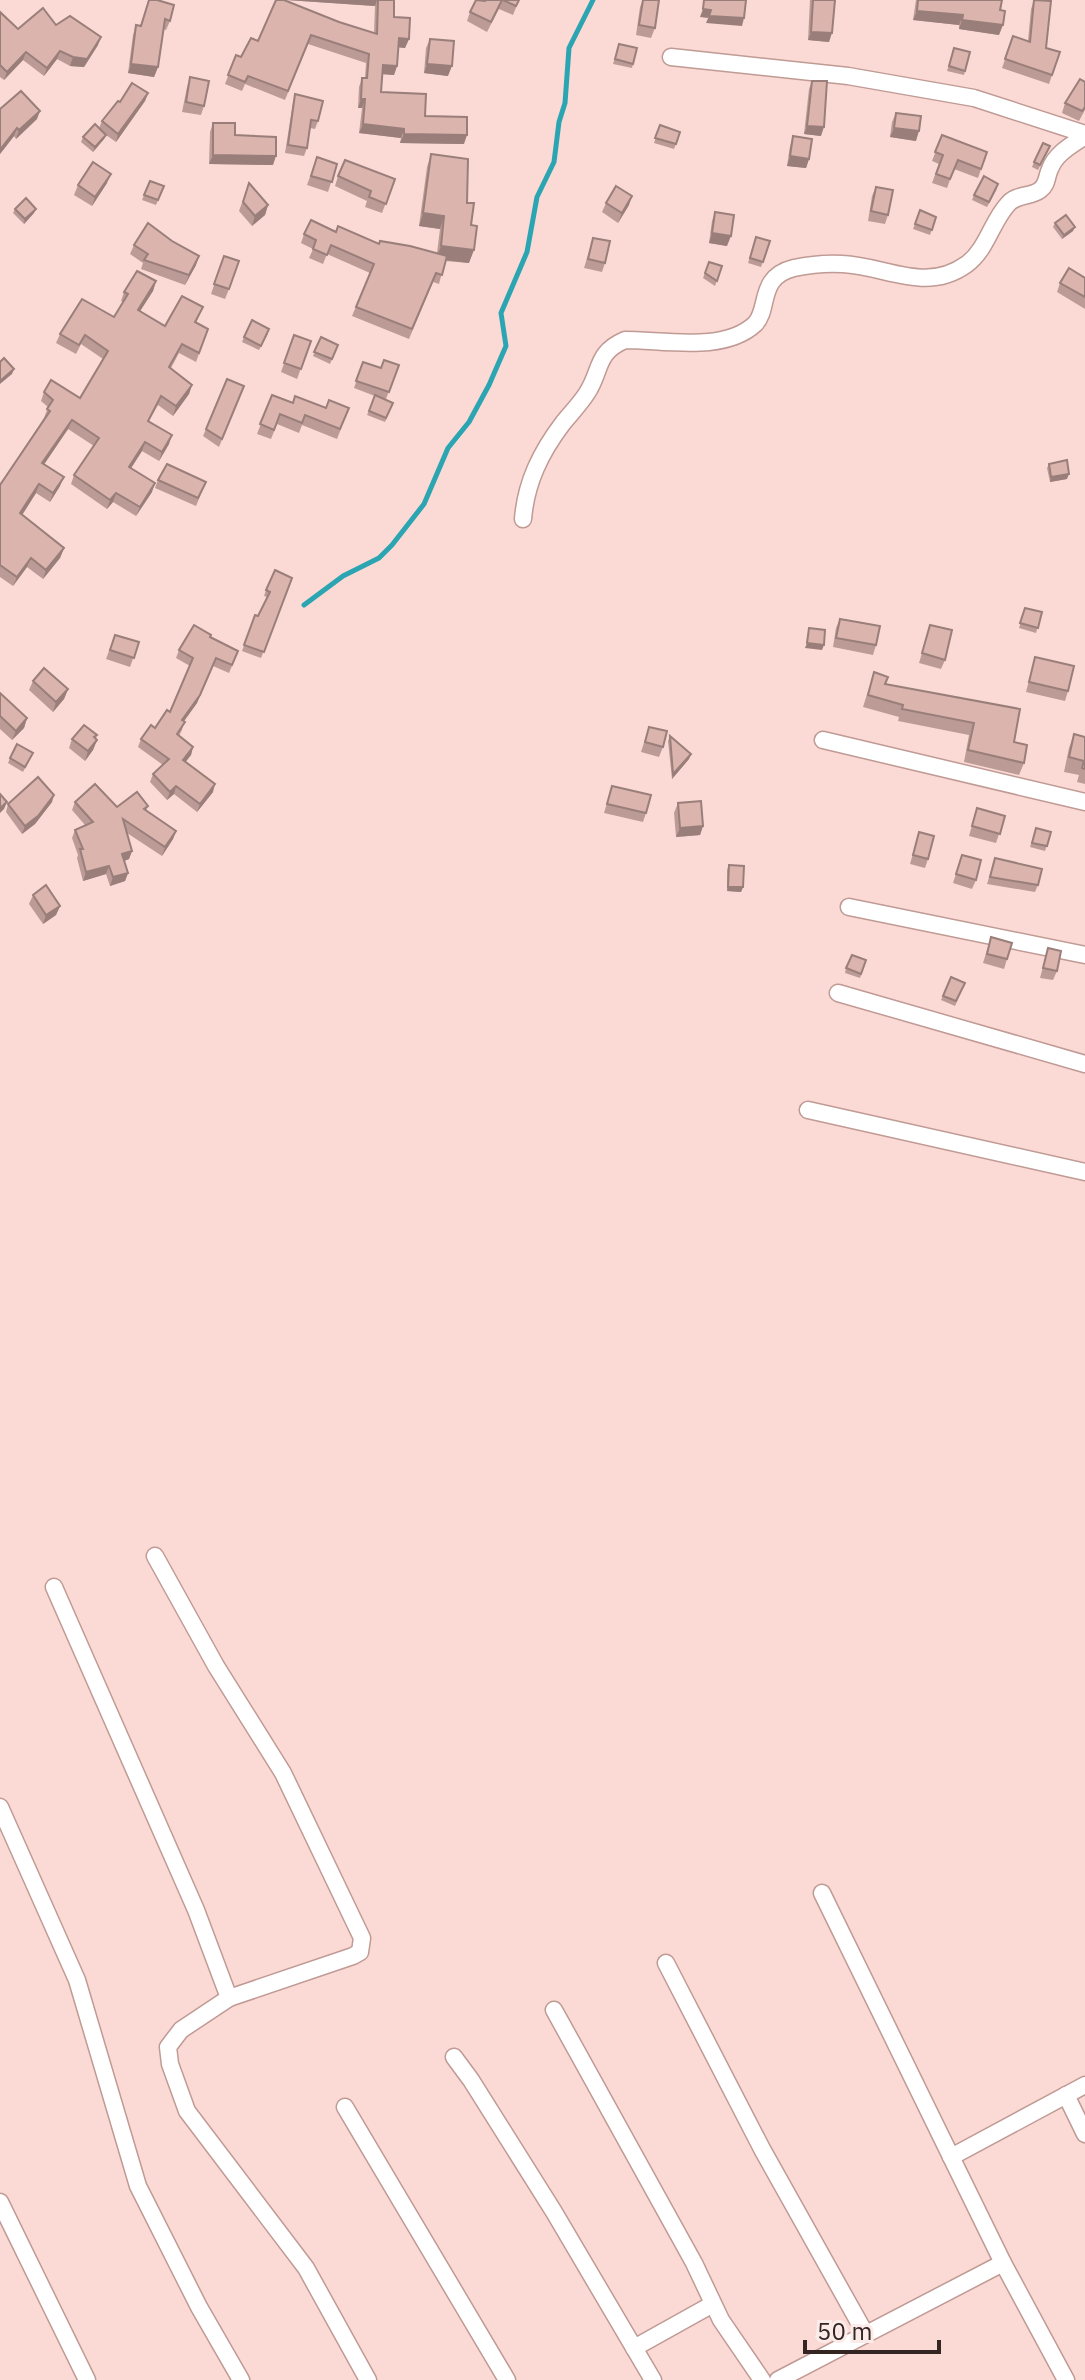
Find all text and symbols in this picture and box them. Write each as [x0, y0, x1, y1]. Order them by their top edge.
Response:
scale bar [805, 2304, 939, 2354]
text: 50 m [817, 2315, 872, 2347]

